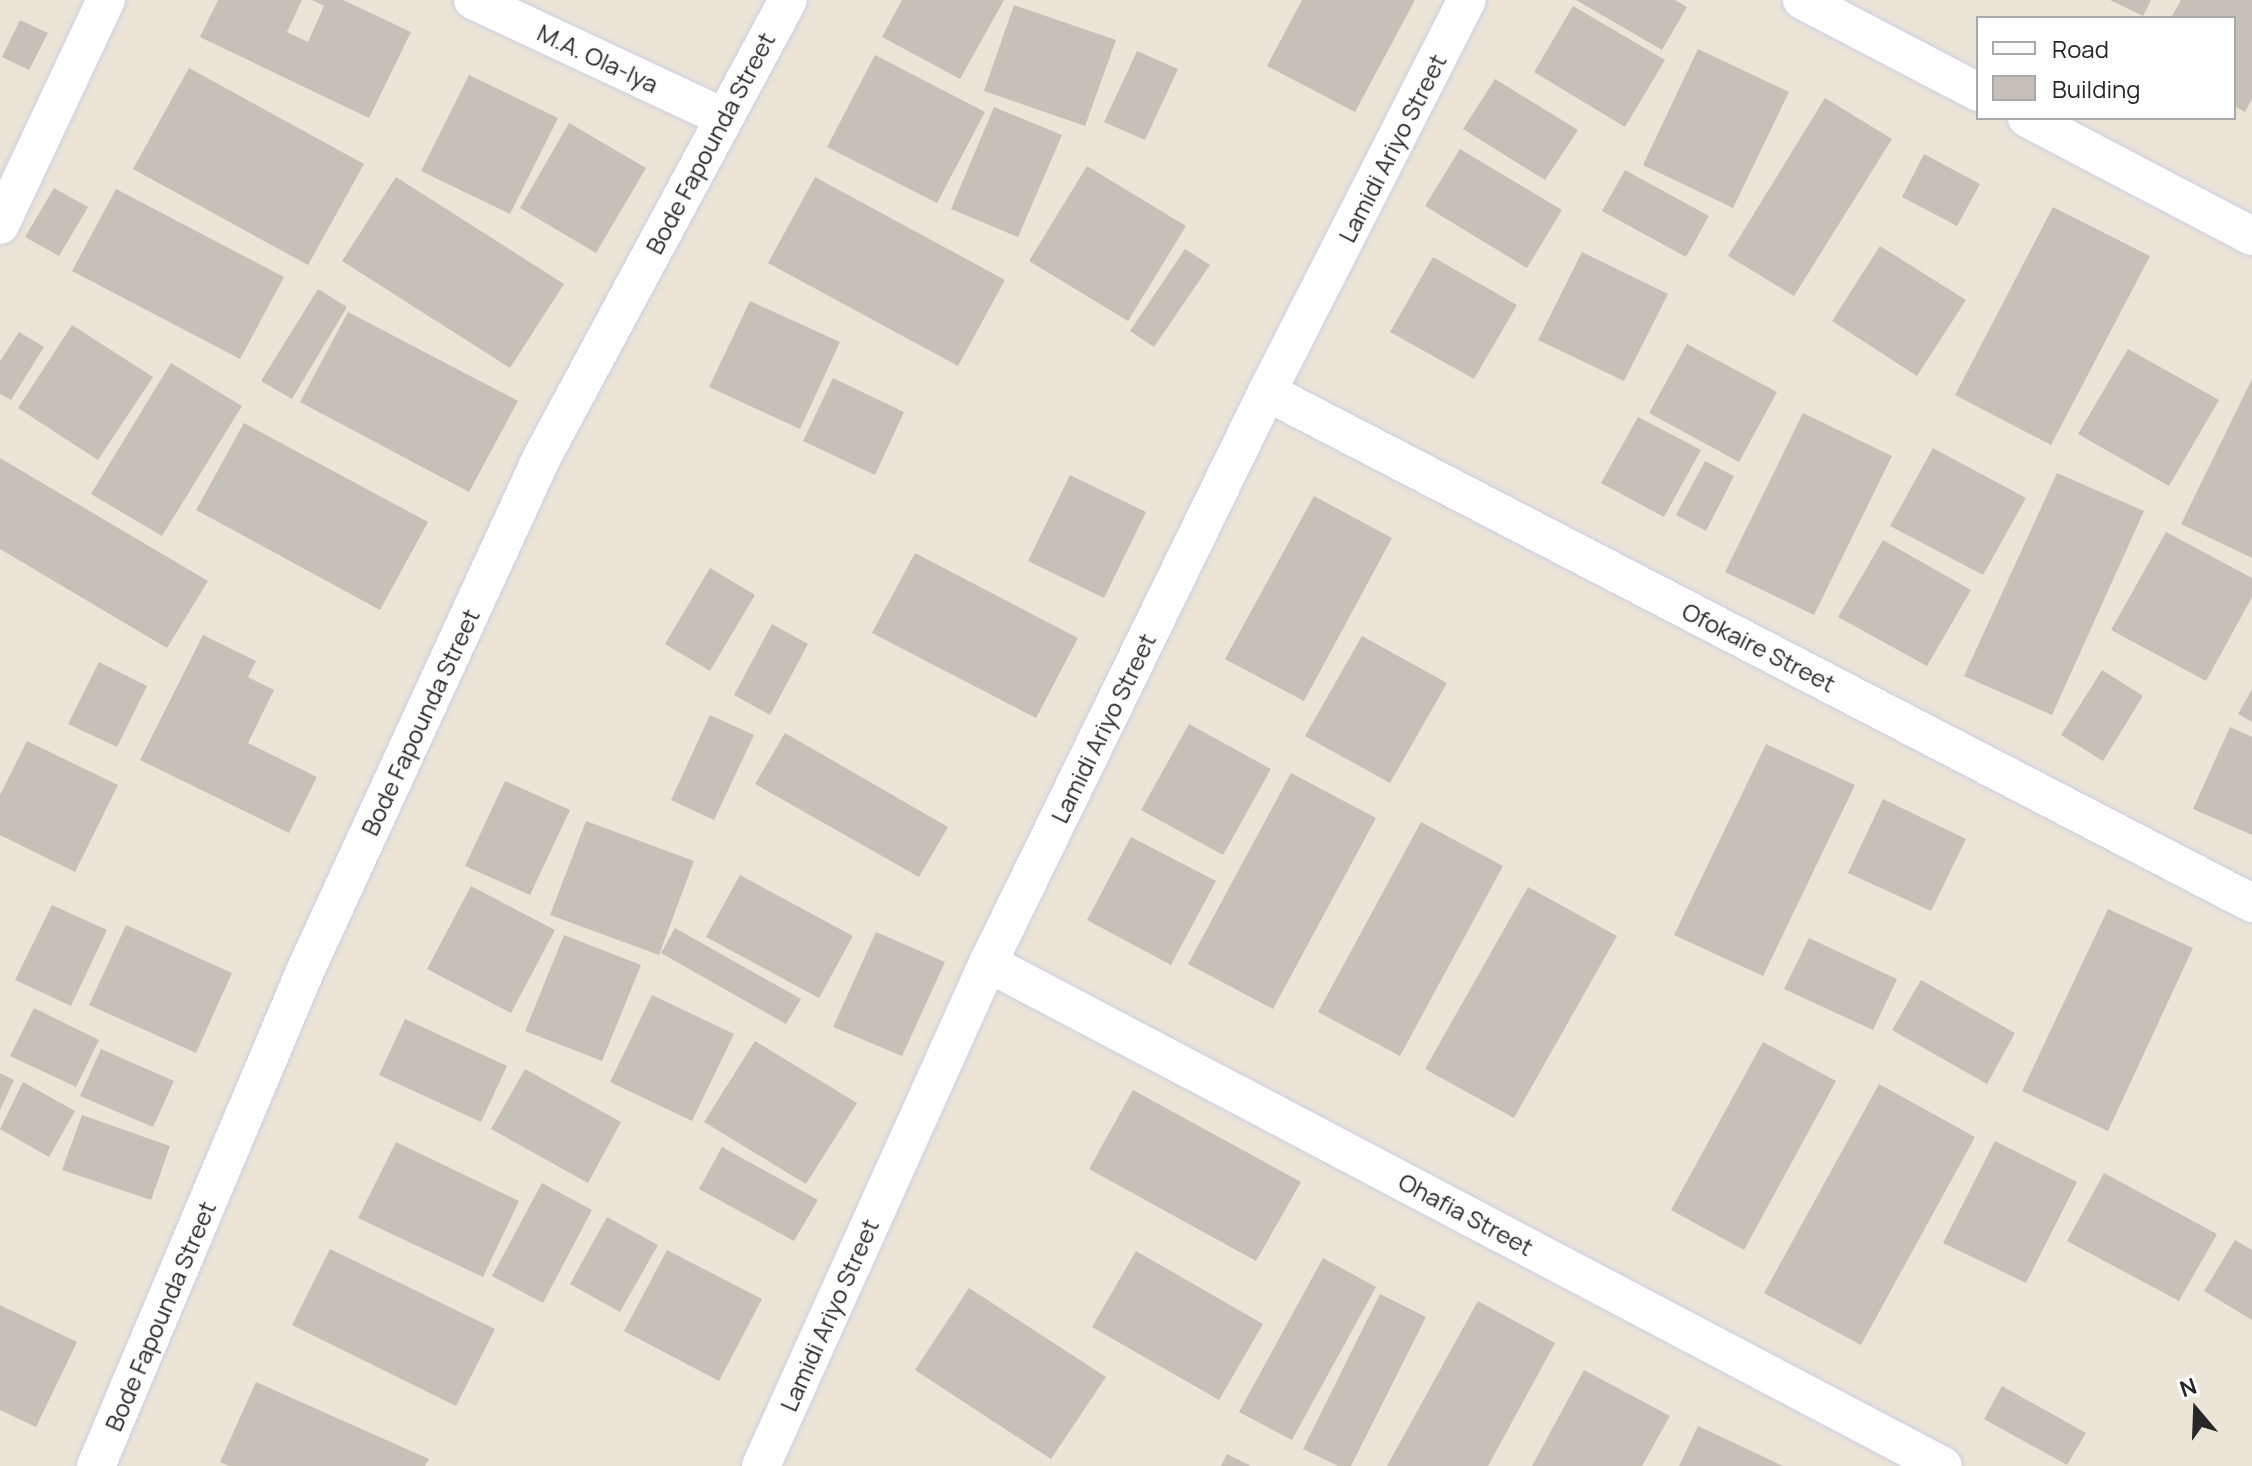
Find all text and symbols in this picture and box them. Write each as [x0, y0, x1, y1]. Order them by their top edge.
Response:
legend [1976, 16, 2236, 120]
street label: M.A. Ola-Iya [533, 18, 663, 98]
street label: Bode Fapounda Street [639, 27, 781, 259]
text: Road [2052, 32, 2109, 65]
street label: Lamidi Ariyo Street [1332, 49, 1452, 247]
text: Building [2052, 72, 2140, 105]
street label: Ofokaire Street [1678, 596, 1840, 698]
street label: Bode Fapounda Street [355, 604, 485, 840]
street label: Lamidi Ariyo Street [1045, 629, 1161, 827]
street label: Ohafia Street [1394, 1167, 1538, 1261]
street label: Bode Fapounda Street [99, 1197, 221, 1435]
street label: Lamidi Ariyo Street [774, 1214, 884, 1416]
north arrow [2156, 1370, 2236, 1450]
text: N [2176, 1371, 2201, 1404]

